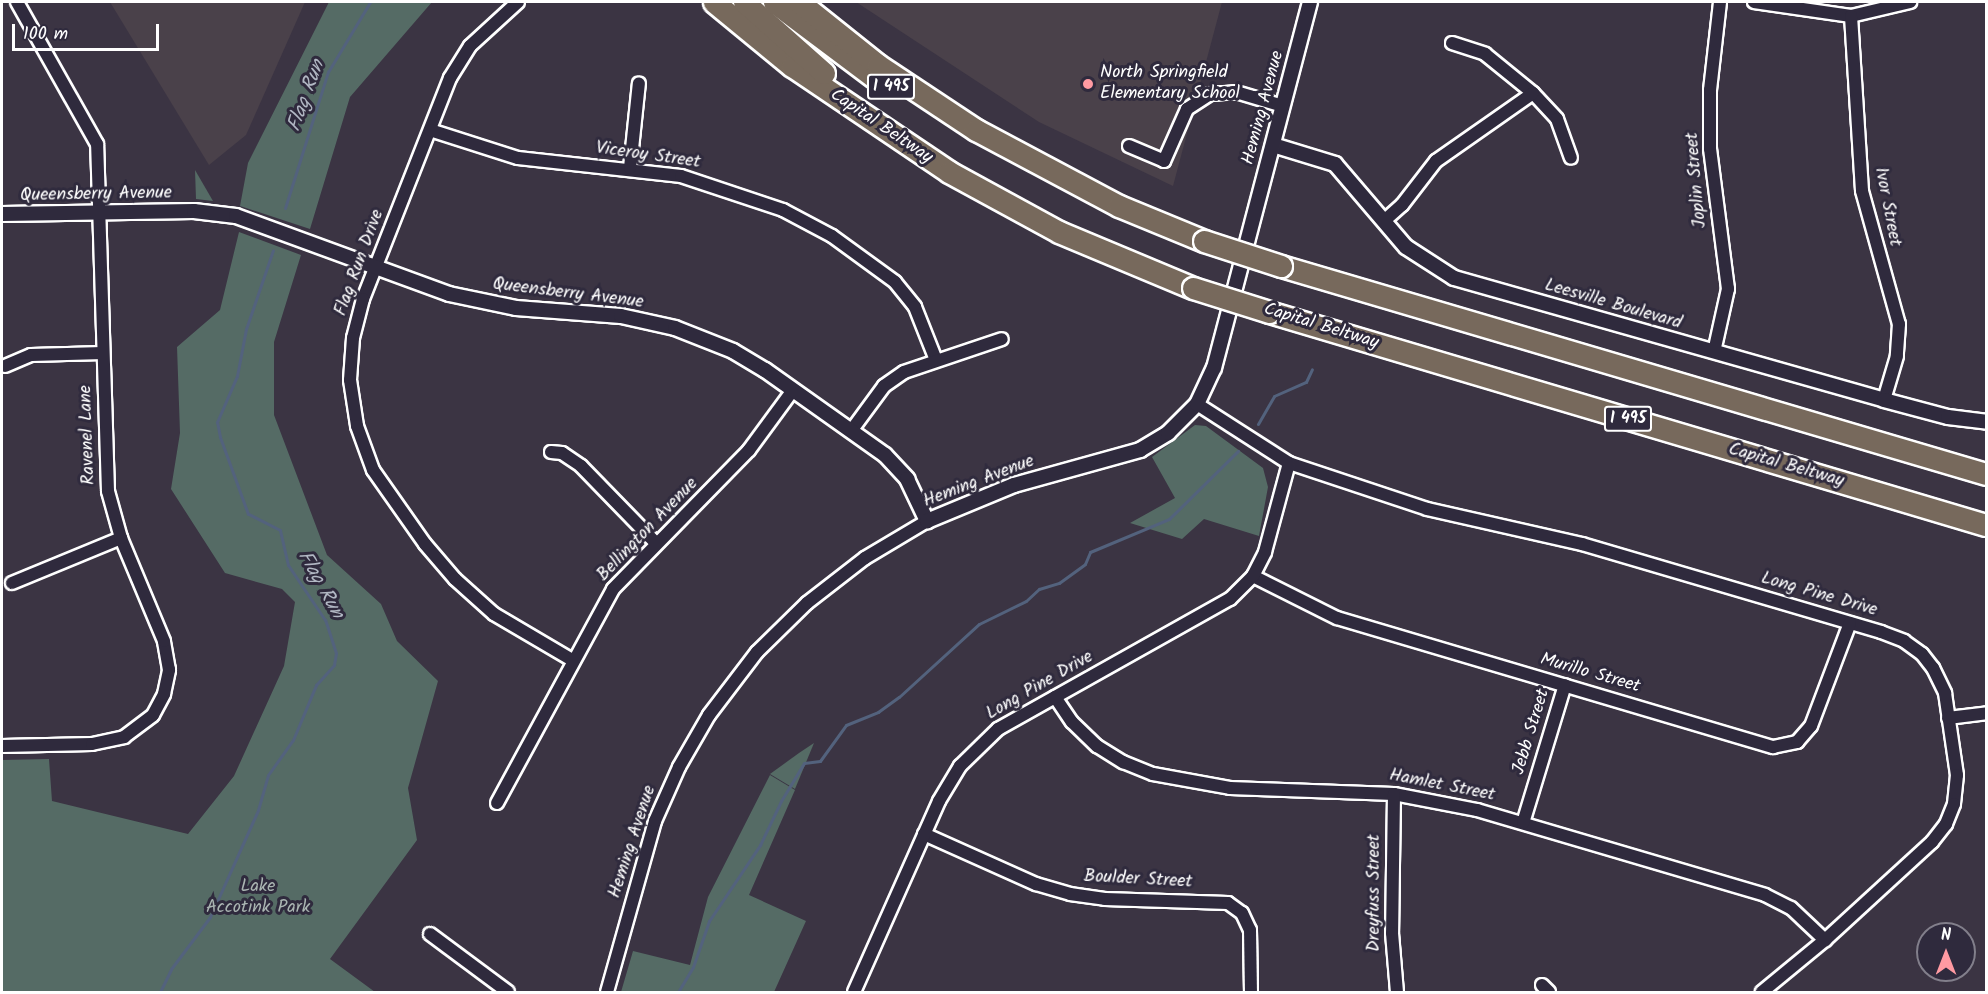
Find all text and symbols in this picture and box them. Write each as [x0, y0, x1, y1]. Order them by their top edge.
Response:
scale bar [15, 12, 162, 50]
text: 100 m [23, 20, 68, 49]
street label: Heming Avenue [1238, 49, 1290, 167]
water label: Flag Run [283, 57, 331, 135]
place label: North Springfield Elementary School [1100, 63, 1240, 106]
road number: I 495 [866, 74, 916, 100]
marker: North Springfield Elementary School [1081, 77, 1095, 91]
street label: Capital Beltway [826, 85, 936, 169]
street label: Joplin Street [1682, 131, 1712, 229]
street label: Viceroy Street [594, 138, 702, 174]
street label: Ivor Street [1869, 166, 1905, 248]
street label: Queensberry Avenue [20, 183, 172, 207]
street label: Flag Run Drive [331, 207, 389, 319]
street label: Queensberry Avenue [491, 274, 645, 314]
street label: Leesville Boulevard [1542, 275, 1684, 335]
street label: Capital Beltway [1261, 299, 1381, 355]
street label: Ravenel Lane [75, 385, 101, 485]
road number: I 495 [1602, 406, 1654, 432]
street label: Capital Beltway [1726, 439, 1846, 493]
street label: Heming Avenue [920, 451, 1038, 513]
street label: Bellington Avenue [593, 474, 703, 586]
water label: Flag Run [292, 547, 348, 623]
street label: Long Pine Drive [1758, 568, 1880, 622]
street label: Long Pine Drive [983, 647, 1097, 725]
street label: Murillo Street [1538, 649, 1642, 699]
street label: Jebb Street [1509, 687, 1555, 777]
street label: Hamlet Street [1387, 765, 1497, 807]
street label: Heming Avenue [605, 783, 661, 901]
street label: Dreyfuss Street [1364, 834, 1386, 952]
street label: Boulder Street [1083, 866, 1193, 894]
park label: Lake Accotink Park [206, 877, 310, 920]
north arrow [1916, 922, 1976, 982]
text: N [1941, 923, 1951, 948]

